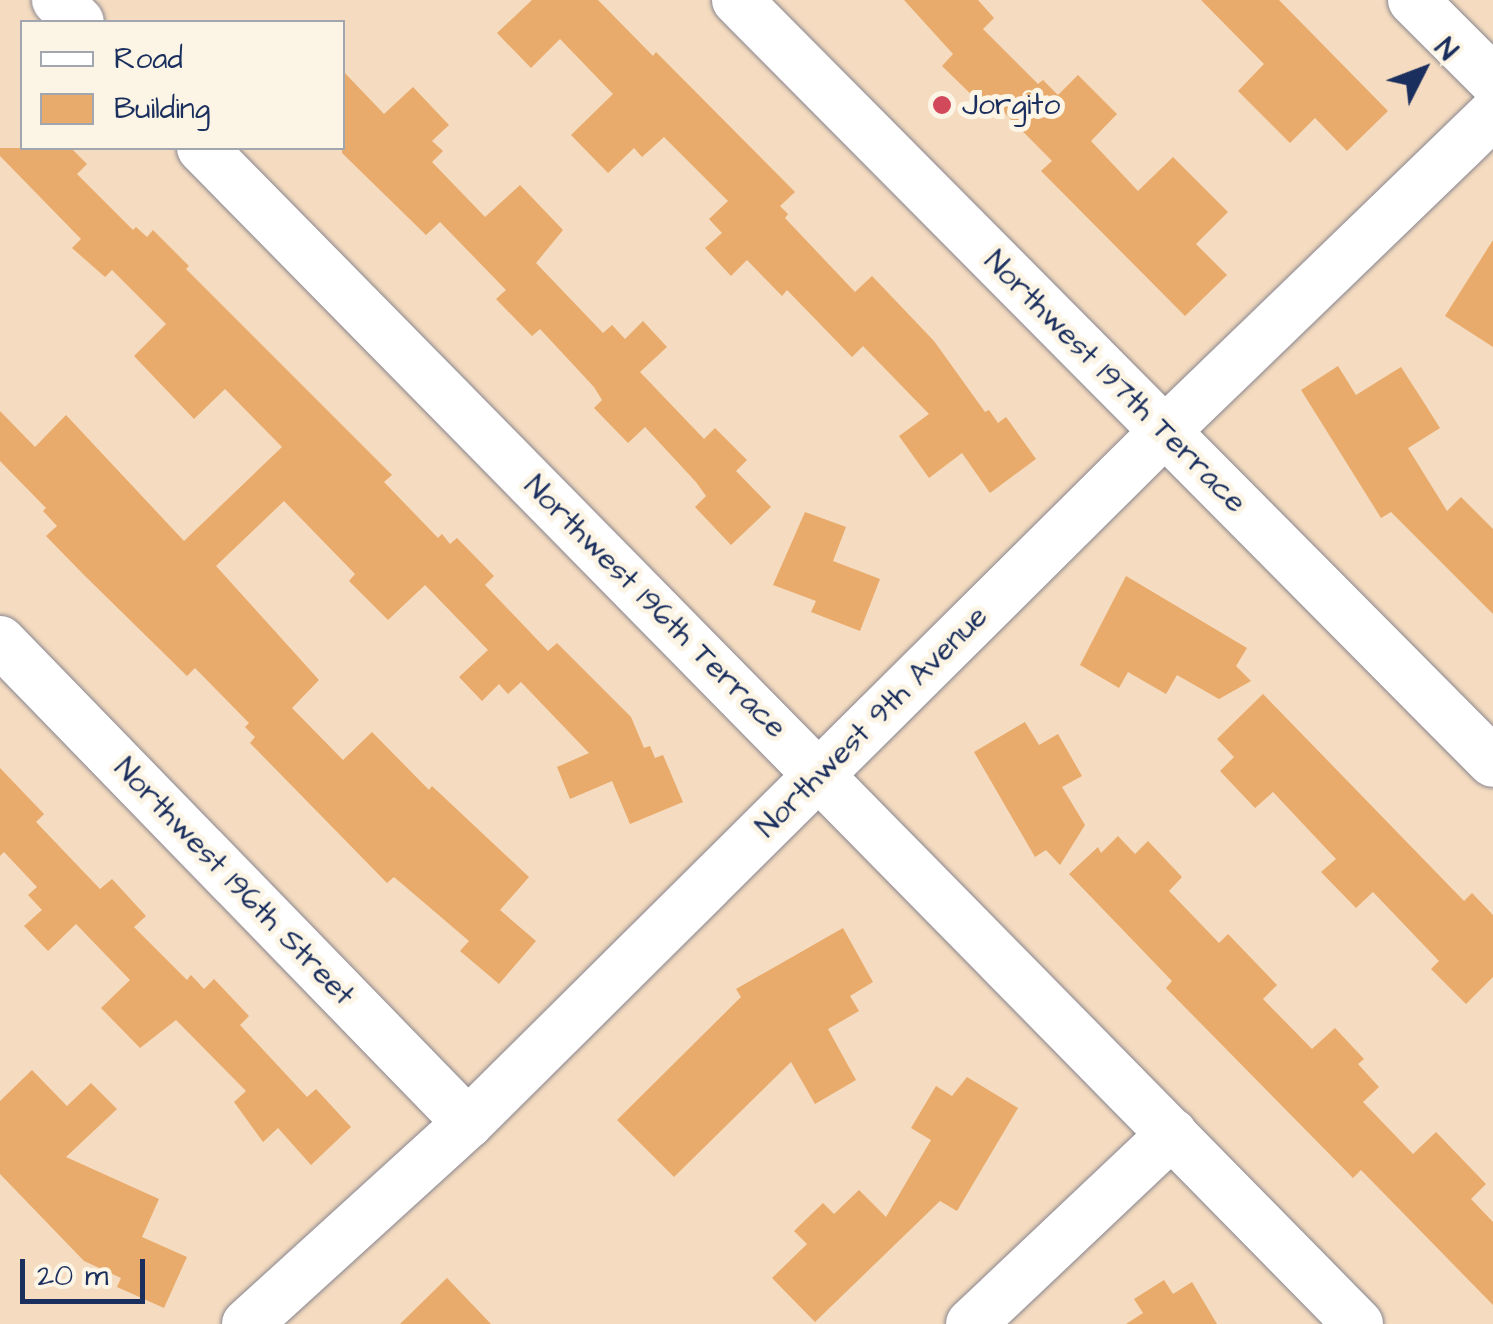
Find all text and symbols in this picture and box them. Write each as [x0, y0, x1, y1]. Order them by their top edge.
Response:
legend [20, 20, 345, 150]
north arrow [1373, 20, 1473, 120]
text: N [1425, 30, 1466, 69]
text: Road [114, 38, 183, 80]
place label: Jorgito [962, 87, 1060, 123]
text: Building [114, 88, 210, 130]
marker: Jorgito [931, 94, 953, 116]
street label: Northwest 197th Terrace [976, 243, 1254, 521]
street label: Northwest 196th Terrace [516, 468, 794, 746]
street label: Northwest 9th Avenue [749, 599, 995, 845]
street label: Northwest 196th Street [106, 751, 362, 1013]
scale bar [25, 1239, 150, 1301]
text: 20 m [37, 1255, 108, 1297]

